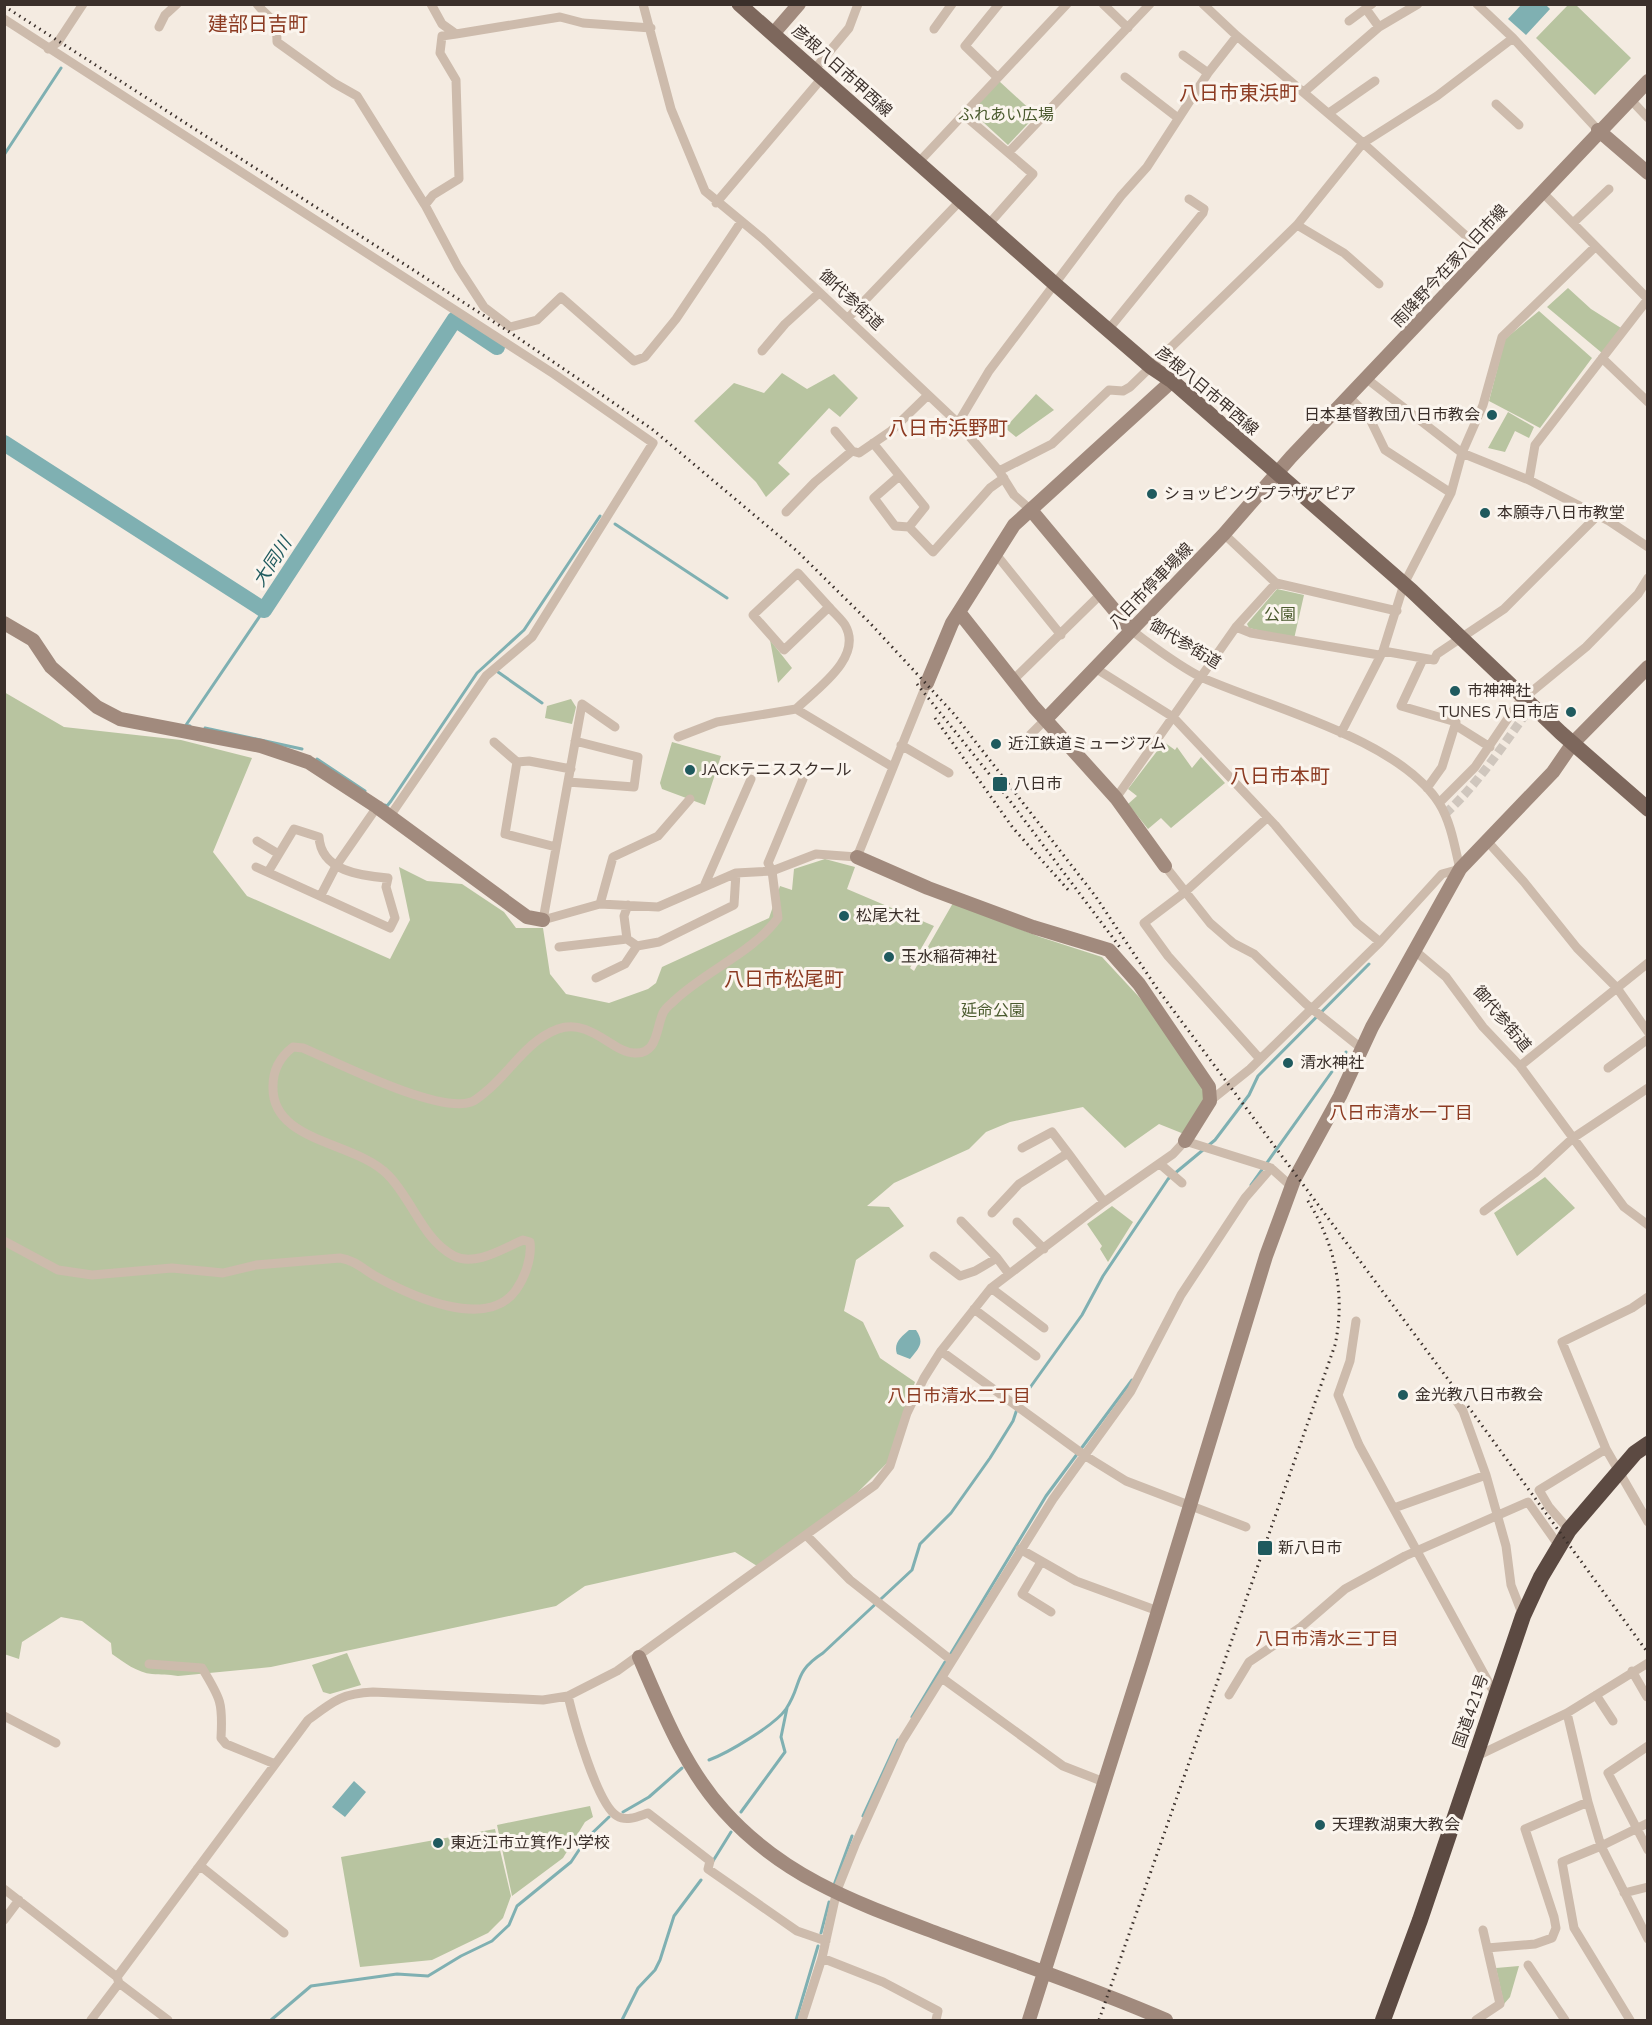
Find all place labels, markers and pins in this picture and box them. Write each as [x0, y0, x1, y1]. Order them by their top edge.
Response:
place label: 日本基督教団八日市教会 [1304, 404, 1480, 426]
marker: 日本基督教団八日市教会 [1485, 408, 1499, 422]
place label: ショッピングプラザアピア [1164, 483, 1356, 505]
marker: ショッピングプラザアピア [1145, 487, 1159, 501]
place label: 本願寺八日市教堂 [1497, 502, 1625, 524]
marker: 本願寺八日市教堂 [1478, 506, 1492, 520]
place label: 市神神社 [1467, 680, 1531, 702]
marker: 市神神社 [1448, 684, 1462, 698]
place label: TUNES 八日市店 [1439, 701, 1559, 723]
marker: TUNES 八日市店 [1564, 705, 1578, 719]
place label: 近江鉄道ミュージアム [1008, 733, 1167, 755]
marker: 近江鉄道ミュージアム [989, 737, 1003, 751]
place label: JACKテニススクール [701, 759, 851, 781]
marker: JACKテニススクール [683, 763, 697, 777]
place label: 八日市 [1014, 773, 1062, 795]
marker: 八日市 [991, 775, 1009, 793]
place label: 松尾大社 [856, 905, 920, 927]
marker: 松尾大社 [837, 909, 851, 923]
place label: 玉水稲荷神社 [901, 946, 997, 968]
marker: 玉水稲荷神社 [882, 950, 896, 964]
place label: 清水神社 [1300, 1052, 1364, 1074]
marker: 清水神社 [1281, 1056, 1295, 1070]
place label: 金光教八日市教会 [1415, 1384, 1543, 1406]
marker: 金光教八日市教会 [1396, 1388, 1410, 1402]
place label: 新八日市 [1278, 1537, 1342, 1559]
marker: 新八日市 [1256, 1539, 1274, 1557]
place label: 天理教湖東大教会 [1332, 1814, 1460, 1836]
marker: 天理教湖東大教会 [1313, 1818, 1327, 1832]
place label: 東近江市立箕作小学校 [450, 1832, 610, 1854]
marker: 東近江市立箕作小学校 [431, 1836, 445, 1850]

